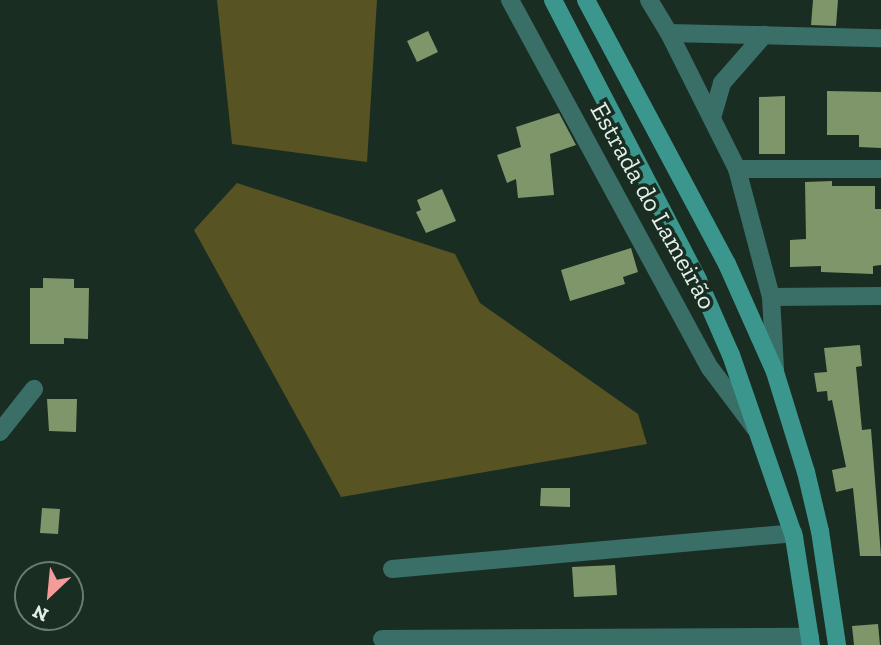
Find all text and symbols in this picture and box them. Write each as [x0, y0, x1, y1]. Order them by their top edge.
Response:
street label: Estrada do Lameirão [583, 97, 723, 315]
north arrow [14, 561, 84, 631]
text: N [29, 600, 52, 627]

